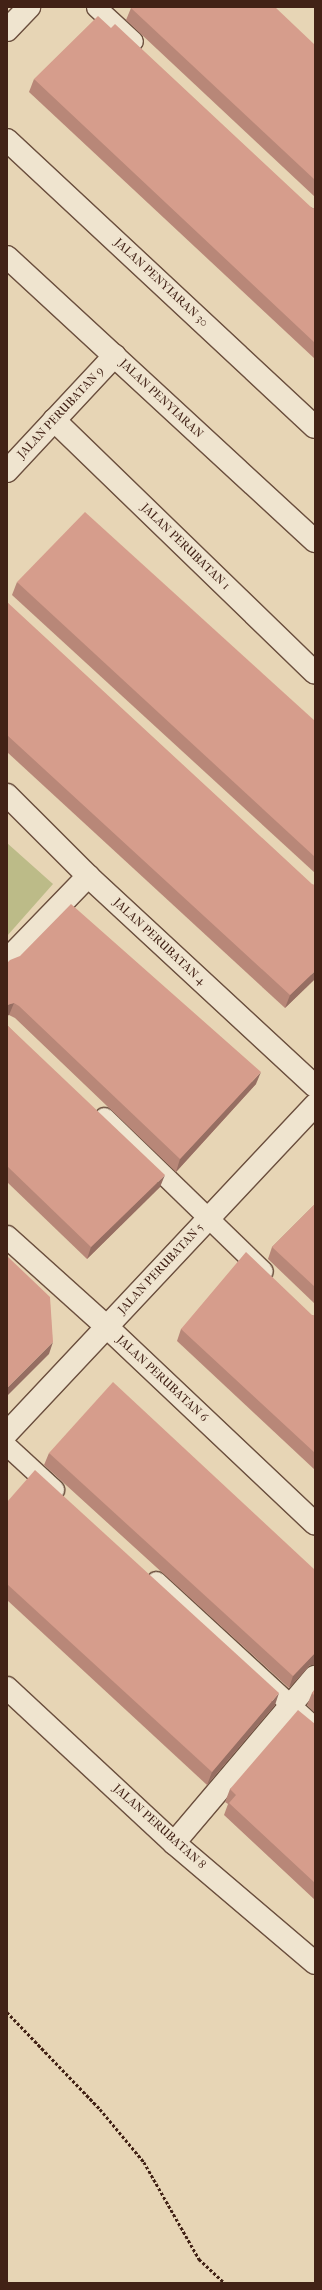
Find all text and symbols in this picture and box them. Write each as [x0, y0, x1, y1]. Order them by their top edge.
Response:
street label: JALAN PENYIARAN 30 [111, 236, 211, 330]
street label: JALAN PENYIARAN [116, 357, 206, 441]
street label: JALAN PERUBATAN 9 [15, 364, 107, 462]
street label: JALAN PERUBATAN 1 [138, 501, 232, 593]
street label: JALAN PERUBATAN 4 [110, 896, 208, 988]
street label: JALAN PERUBATAN 5 [115, 1221, 207, 1317]
street label: JALAN PERUBATAN 6 [113, 1333, 211, 1425]
street label: JALAN PERUBATAN 8 [110, 1782, 208, 1872]

